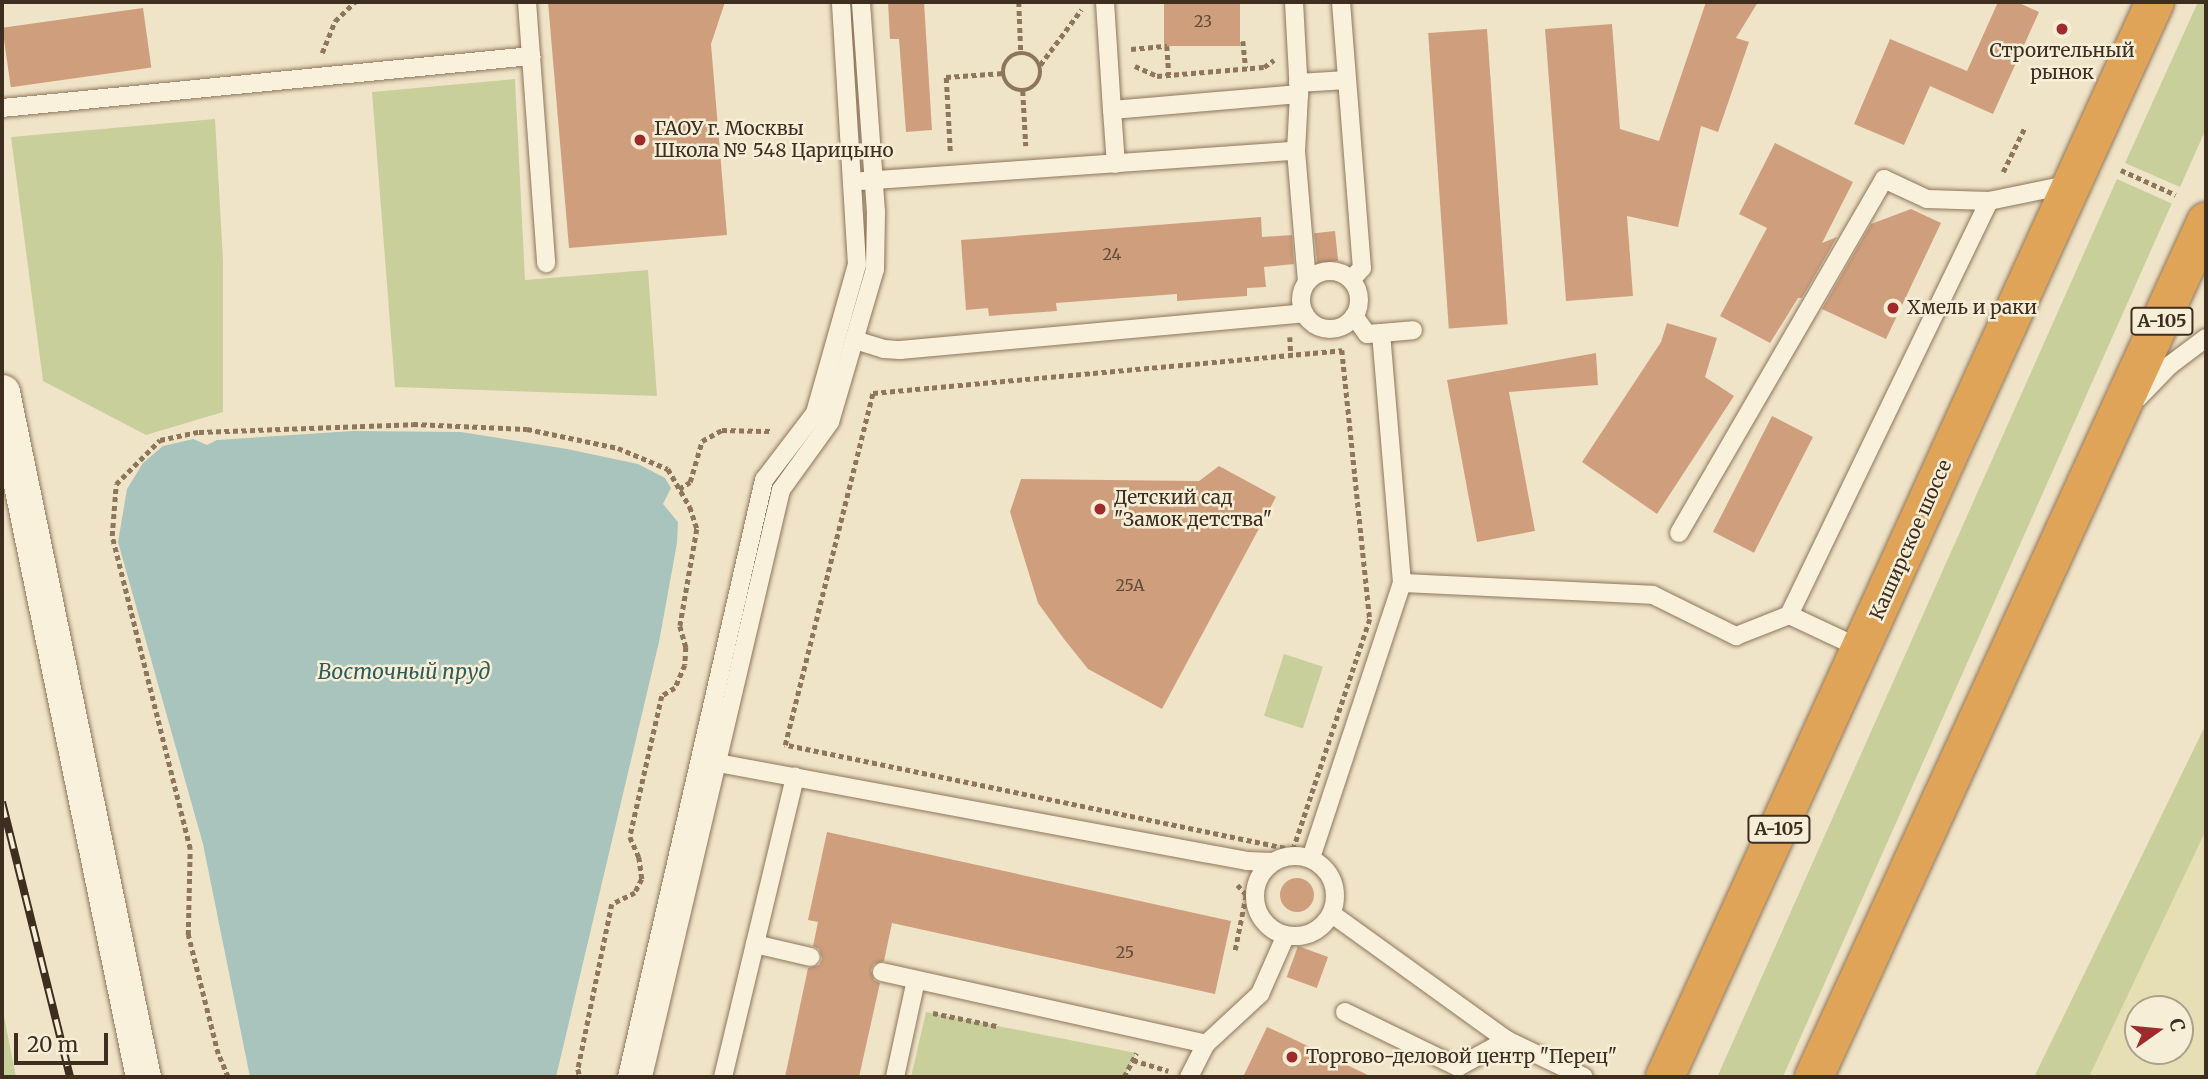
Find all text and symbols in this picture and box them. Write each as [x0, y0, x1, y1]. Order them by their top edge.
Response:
house number: 23 [1194, 11, 1212, 31]
marker: Строительный рынок [2054, 21, 2070, 37]
place label: Строительный рынок [1989, 40, 2135, 84]
place label: ГАОУ г. Москвы Школа № 548 Царицыно [654, 118, 894, 162]
marker: ГАОУ г. Москвы Школа № 548 Царицыно [632, 132, 648, 148]
house number: 24 [1103, 244, 1121, 264]
place label: Хмель и раки [1907, 297, 2037, 319]
marker: Хмель и раки [1885, 300, 1901, 316]
road number: А-105 [2129, 306, 2195, 335]
street label: Каширское шоссе [1865, 456, 1957, 624]
place label: Детский сад "Замок детства" [1114, 487, 1272, 531]
marker: Детский сад "Замок детства" [1092, 501, 1108, 517]
house number: 25А [1115, 575, 1145, 595]
water label: Восточный пруд [318, 659, 490, 685]
road number: А-105 [1746, 814, 1812, 844]
house number: 25 [1116, 942, 1134, 962]
north arrow [2124, 995, 2194, 1065]
text: С [2164, 1016, 2191, 1034]
scale bar [18, 1020, 112, 1064]
text: 20 m [27, 1031, 78, 1058]
place label: Торгово-деловой центр "Перец" [1306, 1046, 1617, 1068]
marker: Торгово-деловой центр "Перец" [1284, 1049, 1300, 1065]

